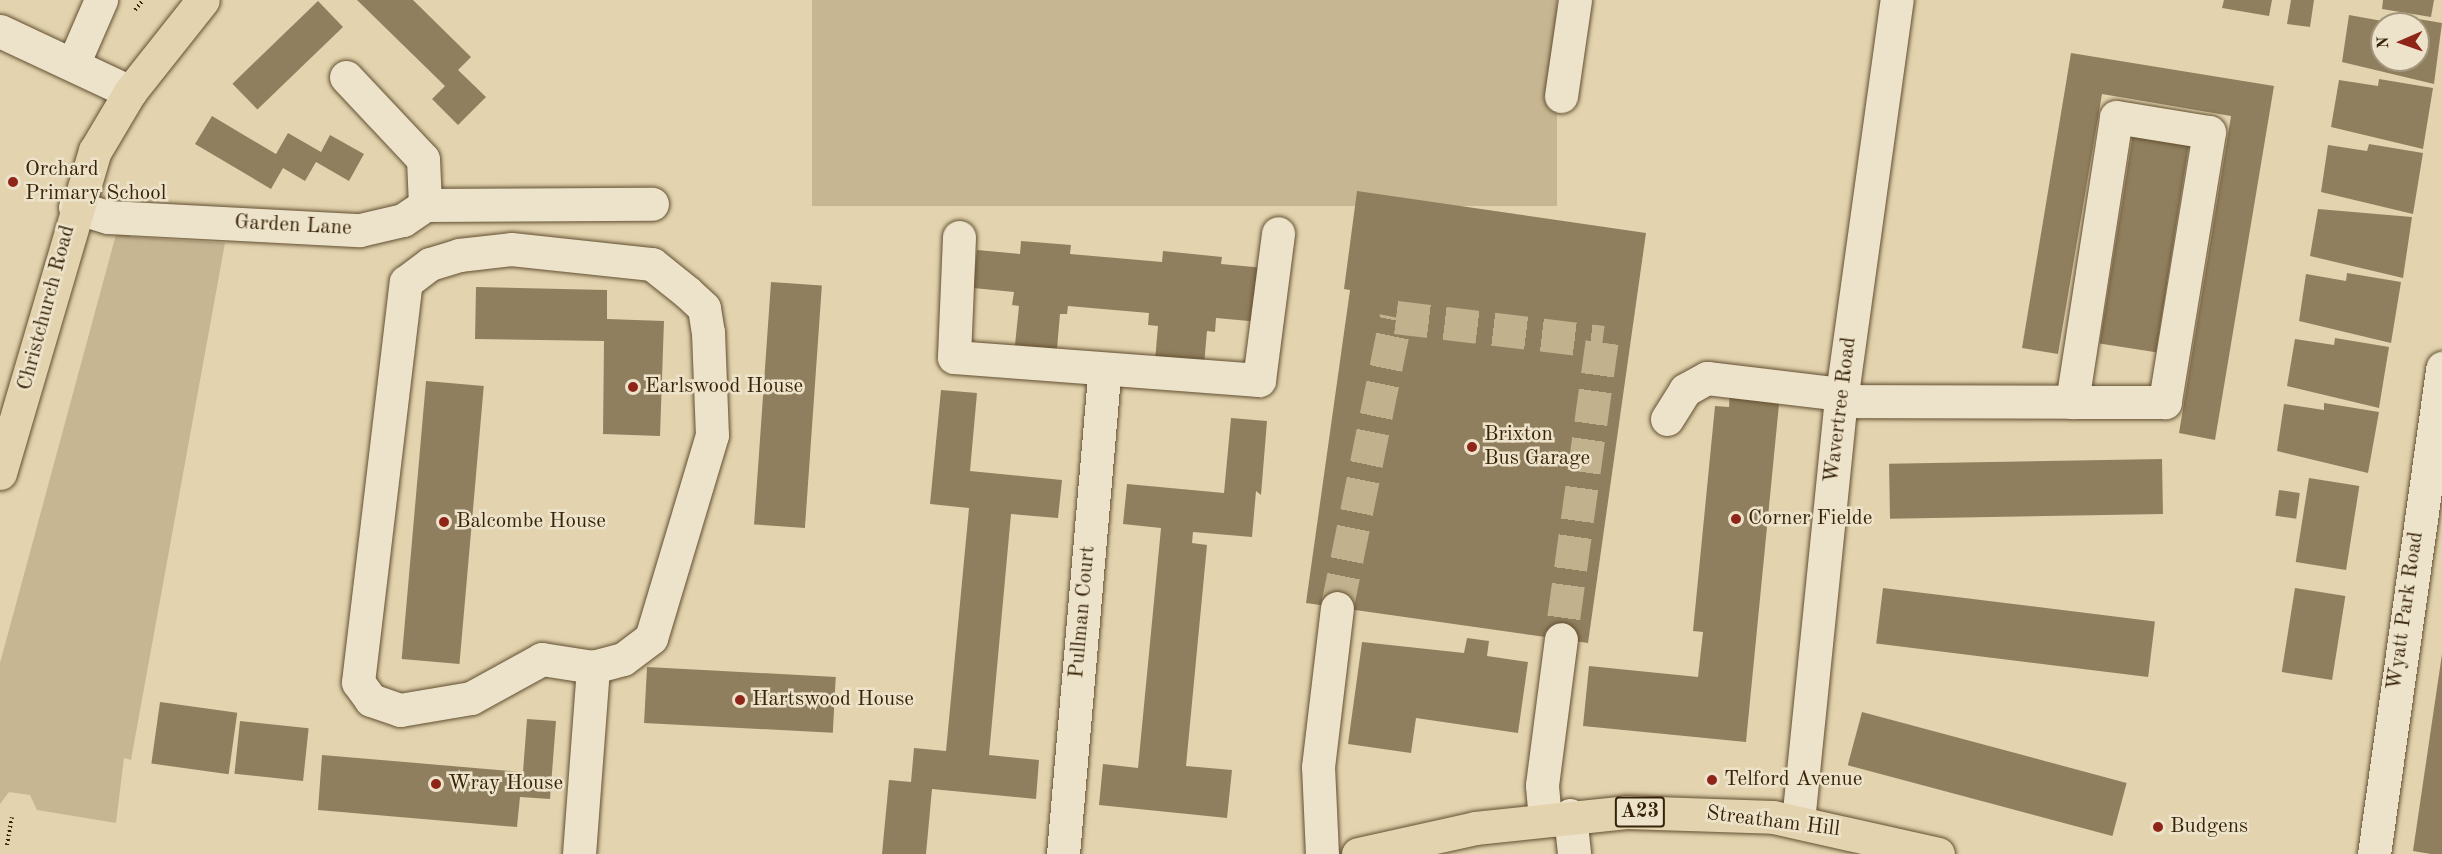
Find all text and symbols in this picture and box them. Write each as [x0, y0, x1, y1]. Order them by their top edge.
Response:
north arrow [2370, 12, 2430, 72]
text: N [2376, 36, 2392, 49]
place label: Orchard Primary School [25, 157, 166, 207]
marker: Orchard Primary School [6, 175, 20, 189]
street label: Garden Lane [234, 210, 352, 242]
street label: Christchurch Road [13, 223, 81, 393]
street label: Wavertree Road [1820, 336, 1862, 484]
place label: Earlswood House [645, 374, 803, 400]
marker: Earlswood House [626, 380, 640, 394]
place label: Brixton Bus Garage [1484, 422, 1590, 472]
marker: Brixton Bus Garage [1465, 440, 1479, 454]
place label: Corner Fielde [1748, 506, 1872, 532]
place label: Balcombe House [456, 509, 606, 535]
marker: Corner Fielde [1729, 512, 1743, 526]
marker: Balcombe House [437, 515, 451, 529]
street label: Wyatt Park Road [2382, 530, 2430, 692]
street label: Pullman Court [1065, 545, 1101, 679]
place label: Hartswood House [752, 687, 914, 713]
marker: Hartswood House [733, 693, 747, 707]
place label: Telford Avenue [1724, 767, 1862, 793]
place label: Wray House [448, 771, 563, 797]
marker: Telford Avenue [1705, 773, 1719, 787]
marker: Wray House [429, 777, 443, 791]
road number: A23 [1614, 795, 1666, 829]
street label: Streatham Hill [1705, 801, 1841, 843]
place label: Budgens [2170, 814, 2248, 840]
marker: Budgens [2151, 820, 2165, 834]

